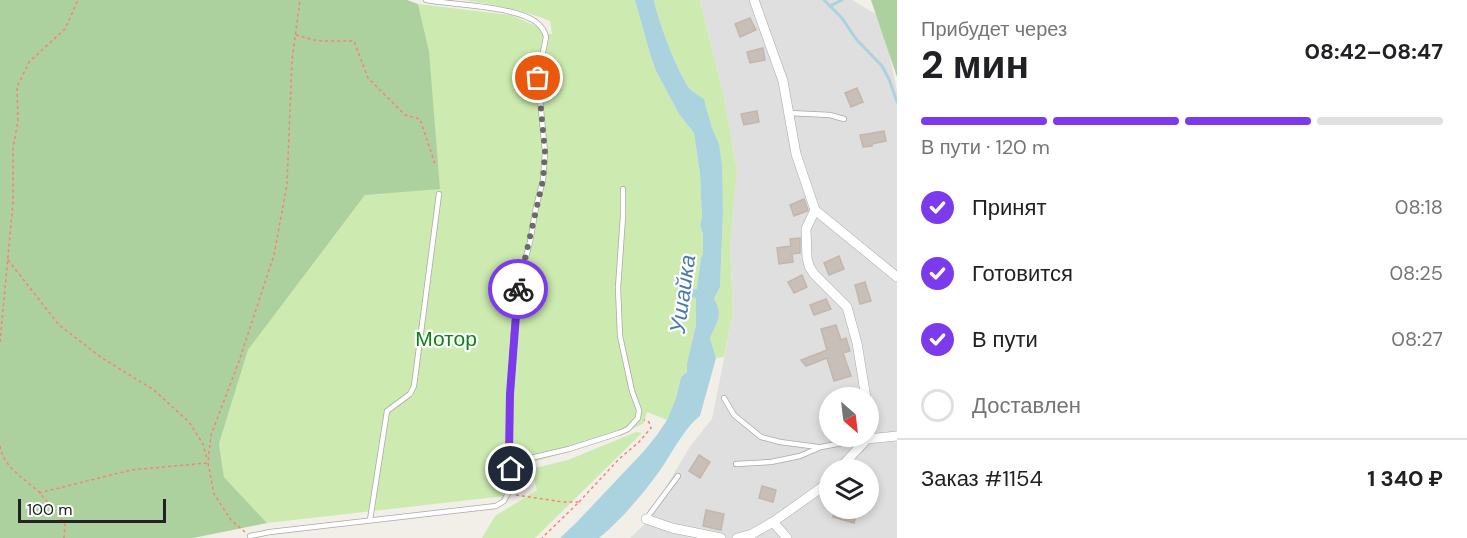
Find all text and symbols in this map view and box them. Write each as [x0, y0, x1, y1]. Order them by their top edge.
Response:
text: Прибудет через [921, 16, 1067, 42]
text: 08:42–08:47 [1305, 37, 1443, 66]
text: 2 мин [921, 39, 1029, 90]
pin [512, 52, 563, 103]
icon: bag [521, 61, 554, 94]
text: В пути · 120 m [921, 134, 1050, 160]
icon: check [921, 191, 954, 224]
text: Принят [972, 193, 1046, 222]
text: 08:18 [1395, 194, 1443, 220]
water label: Ушайка [662, 253, 702, 336]
icon: check [921, 257, 954, 290]
courier [488, 259, 548, 319]
text: Готовится [972, 259, 1073, 288]
text: 08:25 [1389, 260, 1443, 286]
icon: bike [502, 273, 535, 306]
icon: check [921, 323, 954, 356]
park label: Мотор [415, 325, 477, 353]
text: В пути [972, 325, 1038, 354]
text: 08:27 [1391, 326, 1443, 352]
north arrow [819, 387, 879, 447]
map controls [819, 387, 879, 519]
text: Доставлен [972, 391, 1081, 420]
pin [485, 443, 536, 494]
icon: home [494, 452, 527, 485]
button: layers [819, 459, 879, 519]
text: Заказ #1154 [921, 464, 1043, 493]
text: 1 340 ₽ [1367, 464, 1443, 493]
scale bar [18, 496, 166, 524]
text: 100 m [27, 499, 72, 520]

